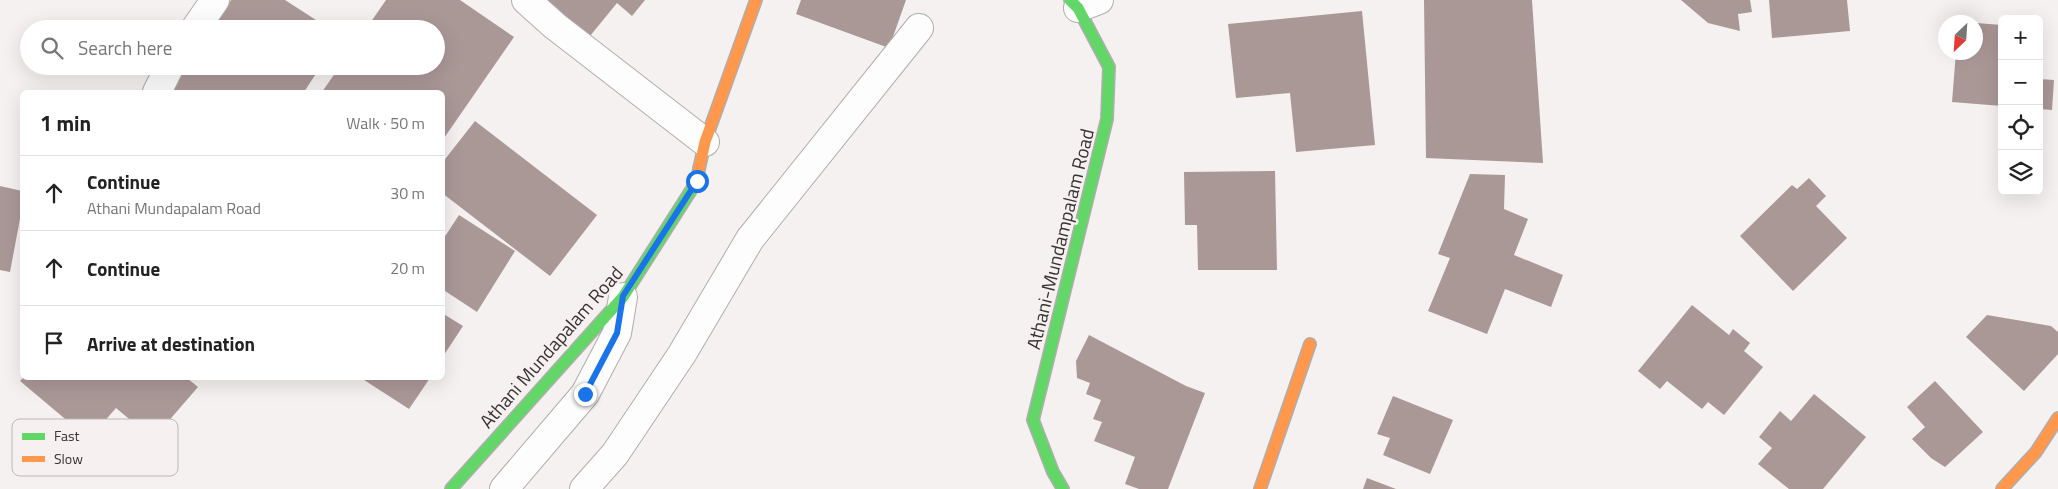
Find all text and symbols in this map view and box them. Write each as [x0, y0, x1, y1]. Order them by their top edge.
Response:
north arrow [1938, 15, 1983, 60]
map controls [1998, 15, 2043, 195]
button: + [1998, 15, 2043, 60]
search box [20, 20, 445, 75]
text: Search here [78, 33, 172, 62]
icon: search [38, 34, 66, 62]
button: − [1998, 60, 2043, 105]
button: locate [1998, 105, 2043, 150]
text: 1 min [40, 107, 91, 139]
text: Walk · 50 m [346, 111, 425, 135]
street label: Athani-Mundampalam Road [1018, 126, 1101, 352]
button: layers [1998, 150, 2043, 195]
text: Continue [87, 167, 160, 196]
route start [686, 170, 709, 193]
icon: ahead [40, 179, 68, 207]
text: 30 m [390, 181, 425, 205]
text: Athani Mundapalam Road [87, 196, 261, 220]
icon: ahead [40, 254, 68, 282]
text: Continue [87, 254, 160, 283]
text: 20 m [390, 256, 425, 280]
street label: Athani Mundapalam Road [472, 259, 629, 434]
icon: arrive [40, 329, 68, 357]
text: Arrive at destination [87, 329, 255, 358]
route end [574, 383, 597, 406]
legend [12, 419, 178, 476]
text: Fast [54, 425, 79, 446]
text: Slow [54, 448, 83, 469]

